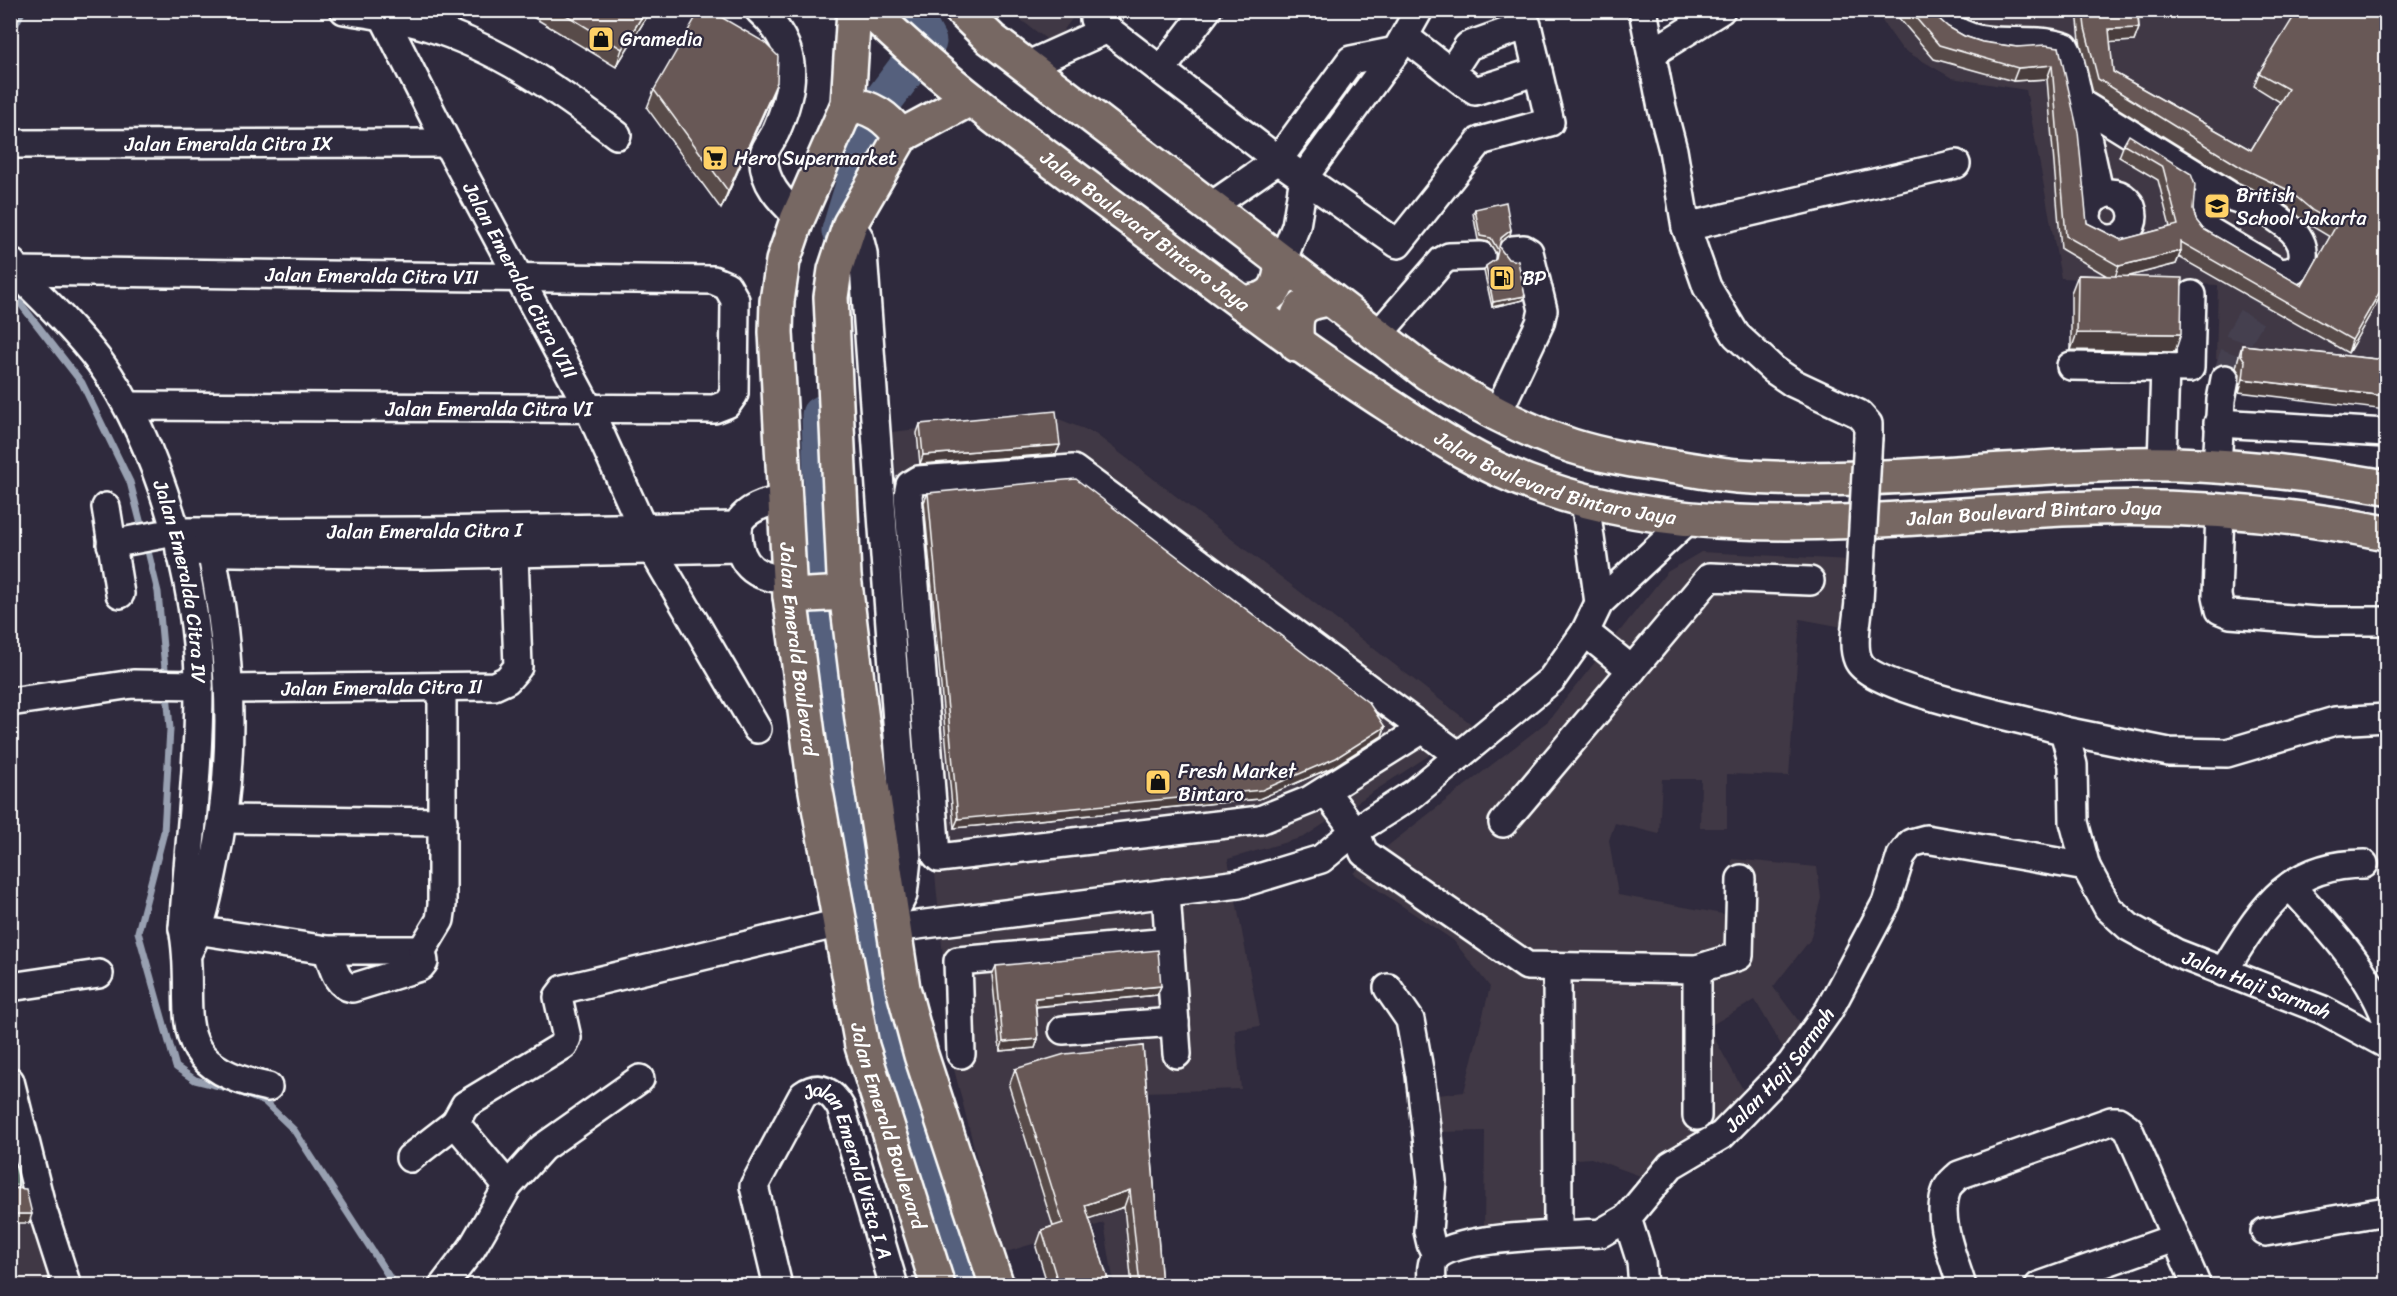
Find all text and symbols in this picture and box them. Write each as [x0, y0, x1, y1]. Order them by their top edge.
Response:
place label: Gramedia [620, 22, 702, 57]
shop icon: Gramedia [586, 24, 616, 54]
street label: Jalan Emeralda Citra IX [124, 126, 333, 161]
street label: Jalan Boulevard Bintaro Jaya [1032, 140, 1259, 322]
place label: Hero Supermarket [734, 141, 897, 176]
supermarket icon: Hero Supermarket [700, 143, 730, 173]
street label: Jalan Emeralda Citra VIII [453, 175, 587, 385]
place label: British School Jakarta [2236, 178, 2368, 236]
school or university icon: British School Jakarta [2202, 191, 2232, 221]
street label: Jalan Emeralda Citra VII [264, 257, 479, 294]
place label: BP [1522, 261, 1547, 296]
fuel station icon: BP [1487, 263, 1517, 293]
street label: Jalan Emeralda Citra VI [385, 392, 594, 427]
street label: Jalan Boulevard Bintaro Jaya [1427, 420, 1679, 535]
street label: Jalan Emeralda Citra IV [143, 474, 217, 684]
street label: Jalan Boulevard Bintaro Jaya [1905, 490, 2163, 536]
street label: Jalan Emeralda Citra I [326, 512, 524, 549]
street label: Jalan Emerald Boulevard [770, 541, 828, 760]
street label: Jalan Emeralda Citra II [280, 669, 483, 706]
place label: Fresh Market Bintaro [1178, 754, 1297, 812]
shop icon: Fresh Market Bintaro [1143, 767, 1173, 797]
street label: Jalan Haji Sarmah [2176, 939, 2338, 1029]
street label: Jalan Haji Sarmah [1715, 999, 1844, 1141]
street label: Jalan Emerald Boulevard [840, 1019, 937, 1235]
street label: Jalan Emerald Vista I A [796, 1072, 903, 1263]

